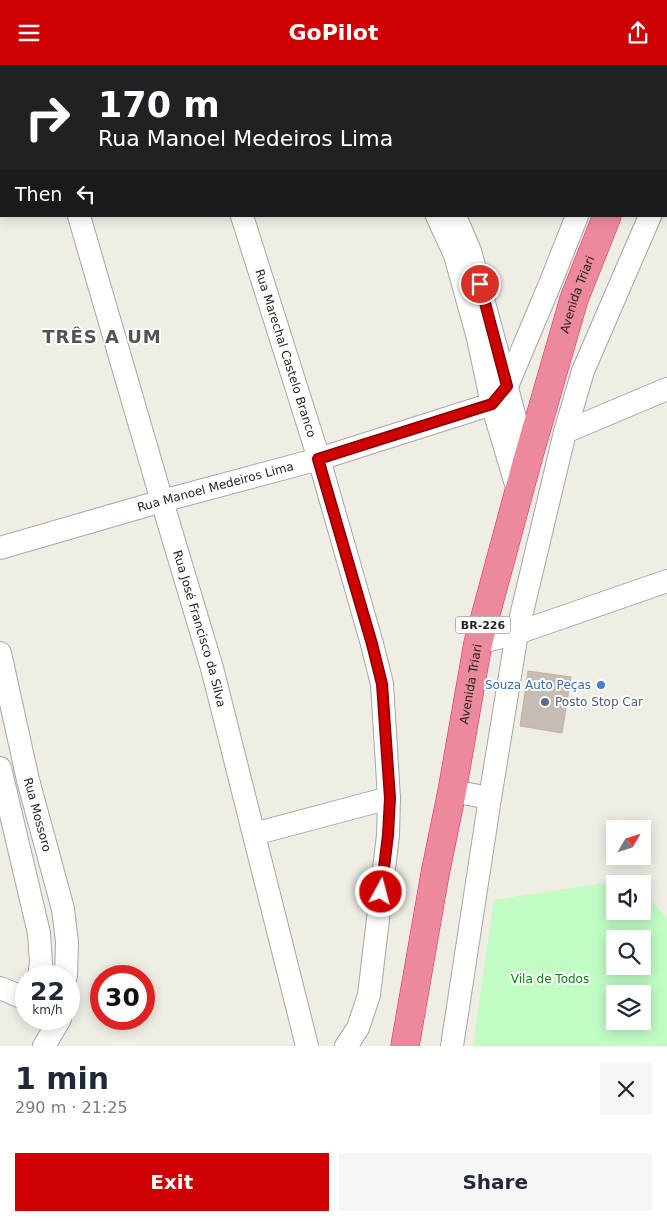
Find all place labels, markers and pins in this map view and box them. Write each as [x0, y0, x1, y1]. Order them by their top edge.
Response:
pin [459, 263, 501, 305]
place label: Souza Auto Peças [485, 678, 591, 692]
marker: Souza Auto Peças [595, 679, 607, 691]
place label: Posto Stop Car [555, 695, 643, 709]
marker: Posto Stop Car [539, 696, 551, 708]

